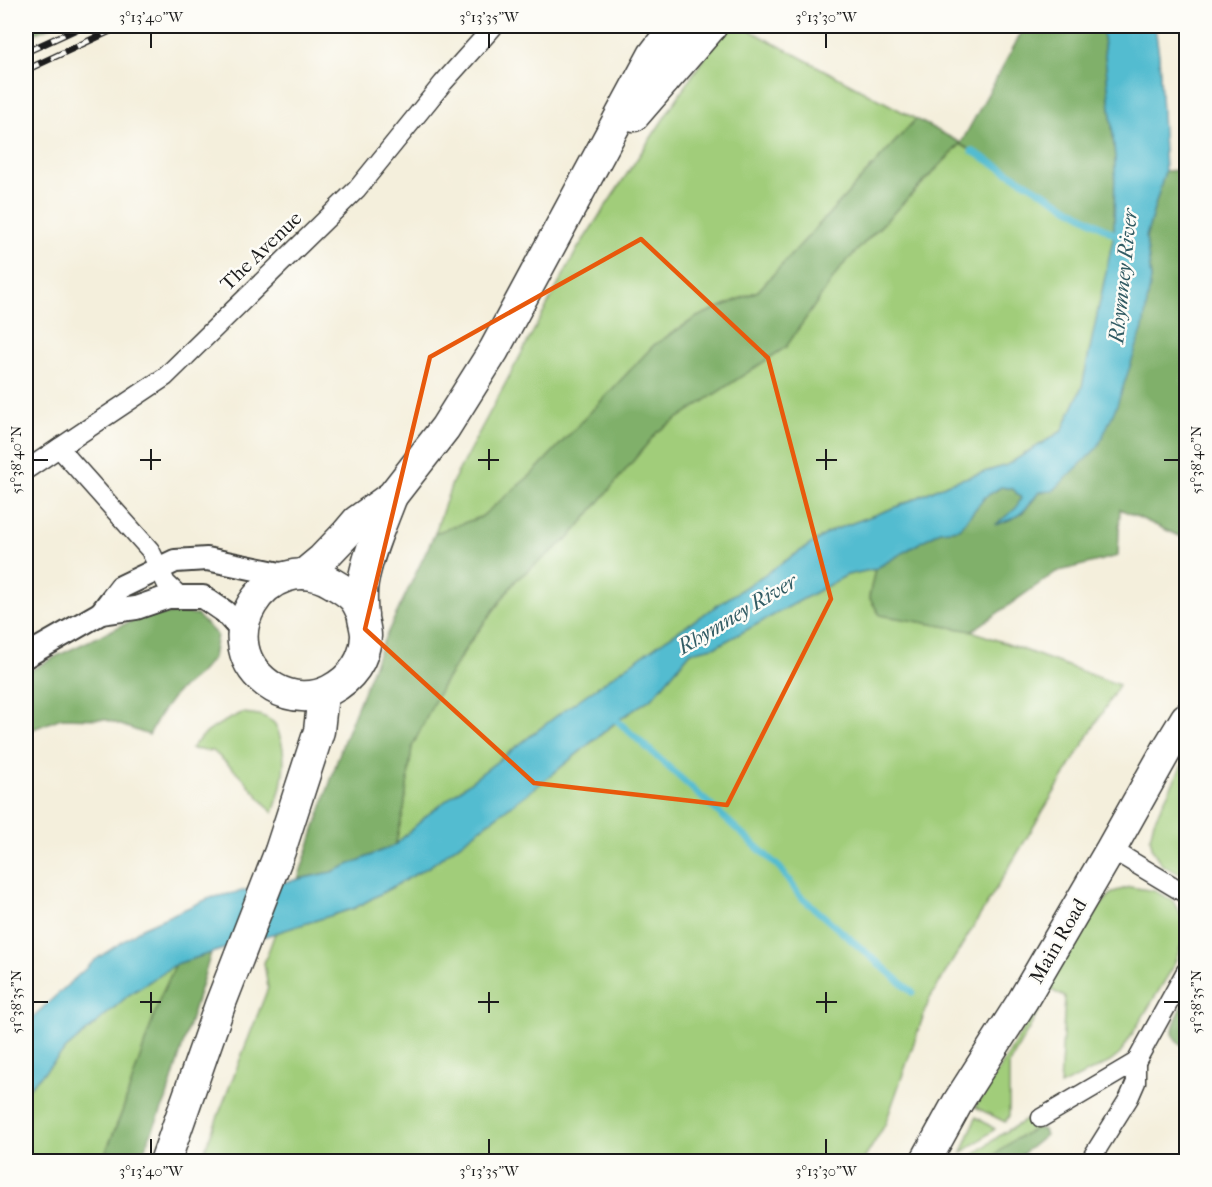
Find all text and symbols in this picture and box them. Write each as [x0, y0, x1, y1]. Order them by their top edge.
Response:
text: 3°13'40"W [119, 8, 184, 26]
text: 3°13'35"W [459, 8, 520, 26]
text: 3°13'30"W [795, 8, 858, 26]
water label: Rhymney River [1104, 206, 1142, 346]
street label: The Avenue [216, 207, 306, 295]
text: 51°38'40"N [7, 425, 25, 494]
text: 51°38'40"N [1187, 425, 1205, 494]
water label: Rhymney River [671, 568, 802, 660]
street label: Main Road [1025, 894, 1092, 987]
text: 51°38'35"N [7, 969, 25, 1034]
text: 51°38'35"N [1187, 969, 1205, 1034]
text: 3°13'40"W [119, 1162, 184, 1180]
text: 3°13'35"W [459, 1162, 520, 1180]
text: 3°13'30"W [795, 1162, 858, 1180]

